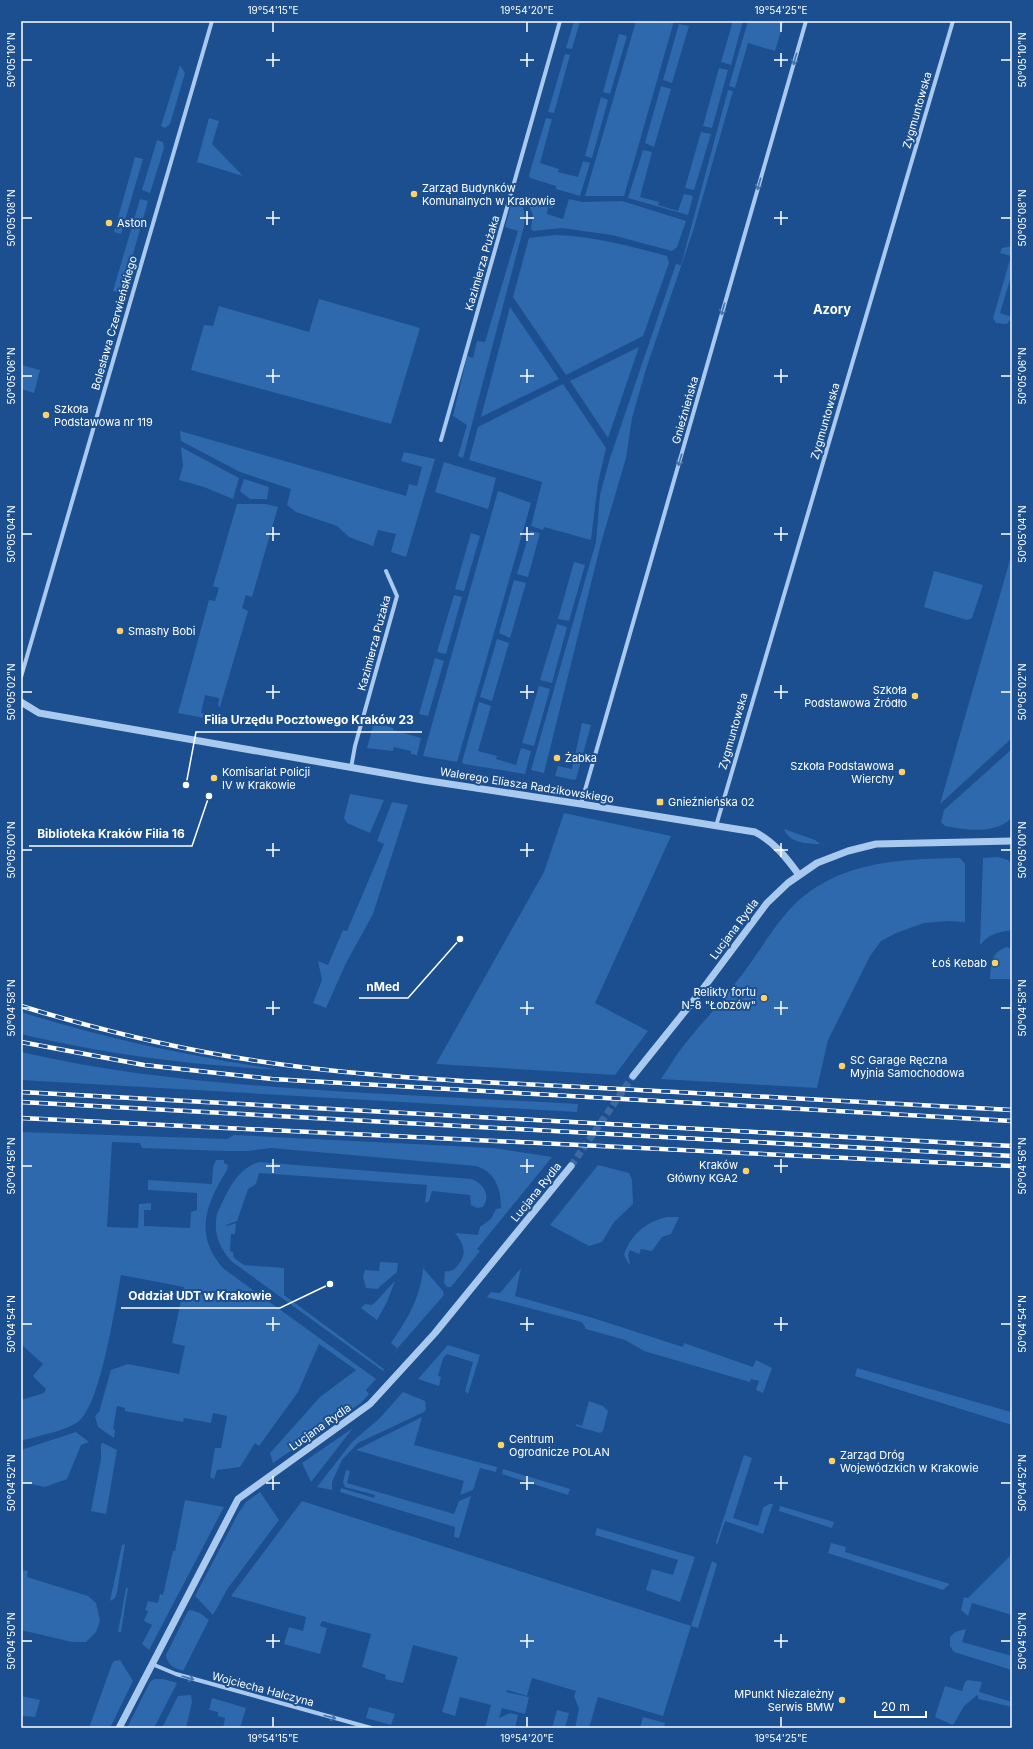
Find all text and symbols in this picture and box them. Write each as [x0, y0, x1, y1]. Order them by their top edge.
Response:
text: 19°54'15"E [247, 4, 299, 16]
text: 19°54'20"E [500, 4, 554, 16]
text: 19°54'25"E [754, 4, 808, 16]
text: 50°05'10"N [5, 33, 17, 87]
text: 50°05'10"N [1016, 33, 1028, 87]
one-way arrow [791, 52, 798, 65]
street label: Zygmuntowska [899, 70, 935, 150]
one-way arrow [755, 177, 762, 190]
place label: Zarząd Budynków Komunalnych w Krakowie [422, 181, 555, 208]
text: 50°05'08"N [5, 189, 17, 247]
marker: Zarząd Budynków Komunalnych w Krakowie [409, 189, 419, 199]
text: 50°05'08"N [1016, 189, 1028, 247]
street label: Kazimierza Pużaka [462, 214, 502, 312]
place label: Aston [117, 216, 147, 230]
marker: Aston [104, 218, 114, 228]
street label: Bolesława Czerwieńskiego [88, 254, 140, 392]
district label: Azory [813, 301, 851, 317]
one-way arrow [719, 302, 727, 315]
text: 50°05'06"N [5, 347, 17, 405]
text: 50°05'06"N [1016, 347, 1028, 405]
street label: Gnieźnieńska [669, 375, 701, 445]
street label: Zygmuntowska [807, 381, 843, 461]
place label: Szkoła Podstawowa nr 119 [54, 402, 153, 429]
marker: Szkoła Podstawowa nr 119 [41, 410, 51, 420]
one-way arrow [676, 454, 683, 467]
text: 50°05'04"N [5, 505, 17, 563]
text: 50°05'04"N [1016, 505, 1028, 563]
street label: Kazimierza Pużaka [354, 594, 394, 692]
place label: Smashy Bobi [128, 624, 196, 638]
marker: Smashy Bobi [115, 626, 125, 636]
text: 50°05'02"N [5, 664, 17, 720]
text: 50°05'02"N [1016, 664, 1028, 720]
place label: Szkoła Podstawowa Źródło [804, 683, 907, 710]
street label: Zygmuntowska [715, 691, 751, 771]
marker: Szkoła Podstawowa Źródło [910, 691, 920, 701]
callout: Filia Urzędu Pocztowego Kraków 23 [196, 708, 422, 732]
text: Filia Urzędu Pocztowego Kraków 23 [204, 712, 414, 727]
place label: Żabka [565, 751, 597, 765]
marker: Żabka [552, 753, 562, 763]
place label: Szkoła Podstawowa Wierchy [790, 759, 894, 786]
street label: Walerego Eliasza Radzikowskiego [439, 764, 615, 806]
place label: Komisariat Policji IV w Krakowie [222, 765, 310, 792]
marker: Szkoła Podstawowa Wierchy [897, 767, 907, 777]
marker: Komisariat Policji IV w Krakowie [209, 773, 219, 783]
place label: Gnieźnieńska 02 [668, 795, 755, 809]
marker: Gnieźnieńska 02 [655, 797, 665, 807]
text: 50°05'00"N [5, 821, 17, 879]
text: 50°05'00"N [1016, 821, 1028, 879]
callout: Biblioteka Kraków Filia 16 [29, 822, 192, 846]
text: Biblioteka Kraków Filia 16 [37, 826, 185, 841]
street label: Lucjana Rydla [707, 896, 761, 962]
place label: Łoś Kebab [932, 956, 987, 970]
marker: Łoś Kebab [990, 958, 1000, 968]
callout: nMed [359, 974, 408, 998]
text: 50°04'58"N [5, 979, 17, 1037]
text: nMed [366, 979, 400, 994]
text: 50°04'58"N [1016, 979, 1028, 1037]
place label: Relikty fortu N-8 "Łobzów" [681, 985, 756, 1012]
marker: Relikty fortu N-8 "Łobzów" [759, 993, 769, 1003]
place label: SC Garage Ręczna Myjnia Samochodowa [850, 1053, 964, 1080]
marker: SC Garage Ręczna Myjnia Samochodowa [837, 1061, 847, 1071]
text: 50°04'56"N [5, 1137, 17, 1195]
text: 50°04'56"N [1016, 1137, 1028, 1195]
place label: Kraków Główny KGA2 [667, 1158, 738, 1185]
street label: Lucjana Rydla [508, 1160, 564, 1224]
marker: Kraków Główny KGA2 [741, 1166, 751, 1176]
callout: Oddział UDT w Krakowie [121, 1284, 280, 1308]
text: Oddział UDT w Krakowie [128, 1288, 272, 1303]
text: 50°04'54"N [5, 1295, 17, 1353]
text: 50°04'54"N [1016, 1295, 1028, 1353]
street label: Lucjana Rydla [286, 1401, 354, 1453]
place label: Centrum Ogrodnicze POLAN [509, 1432, 610, 1459]
marker: Centrum Ogrodnicze POLAN [496, 1440, 506, 1450]
place label: Zarząd Dróg Wojewódzkich w Krakowie [840, 1448, 979, 1475]
text: 50°04'52"N [5, 1454, 17, 1512]
text: 50°04'52"N [1016, 1454, 1028, 1512]
marker: Zarząd Dróg Wojewódzkich w Krakowie [827, 1456, 837, 1466]
text: 50°04'50"N [5, 1612, 17, 1670]
text: 50°04'50"N [1016, 1612, 1028, 1670]
street label: Wojciecha Halczyna [210, 1669, 316, 1709]
one-way arrow [181, 1674, 194, 1682]
place label: MPunkt Niezależny Serwis BMW [734, 1687, 834, 1714]
scale bar [875, 1693, 926, 1719]
marker: MPunkt Niezależny Serwis BMW [837, 1695, 847, 1705]
text: 20 m [881, 1699, 910, 1714]
one-way arrow [323, 1713, 336, 1721]
text: 19°54'15"E [247, 1732, 299, 1744]
text: 19°54'20"E [500, 1732, 554, 1744]
text: 19°54'25"E [754, 1732, 808, 1744]

